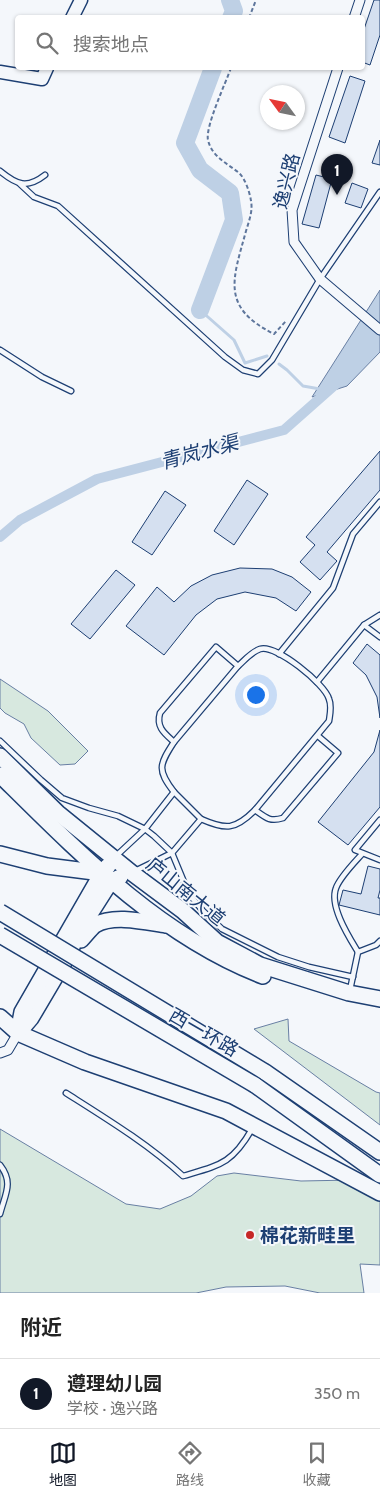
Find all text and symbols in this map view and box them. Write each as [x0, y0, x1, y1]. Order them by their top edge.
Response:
search box [15, 15, 365, 70]
icon: search [33, 29, 61, 57]
text: 搜索地点 [73, 33, 149, 56]
north arrow [260, 85, 305, 130]
street label: 逸兴路 [268, 151, 305, 212]
pin: 1 [321, 154, 353, 195]
water label: 青岚水渠 [157, 429, 244, 474]
your location [243, 682, 269, 708]
street label: 庐山南大道 [142, 853, 230, 930]
street label: 西一环路 [165, 1003, 242, 1061]
place label: 棉花新畦里 [260, 1224, 355, 1247]
marker: 棉花新畦里 [244, 1229, 256, 1241]
text: 附近 [20, 1315, 62, 1340]
text: 遵理幼儿园 [67, 1372, 162, 1395]
text: 1 [33, 1384, 39, 1403]
text: 350 m [314, 1384, 360, 1403]
text: 学校 · 逸兴路 [67, 1399, 158, 1418]
tab: 地图 [49, 1439, 77, 1489]
tab: 路线 [176, 1439, 204, 1489]
tab: 收藏 [303, 1439, 331, 1489]

